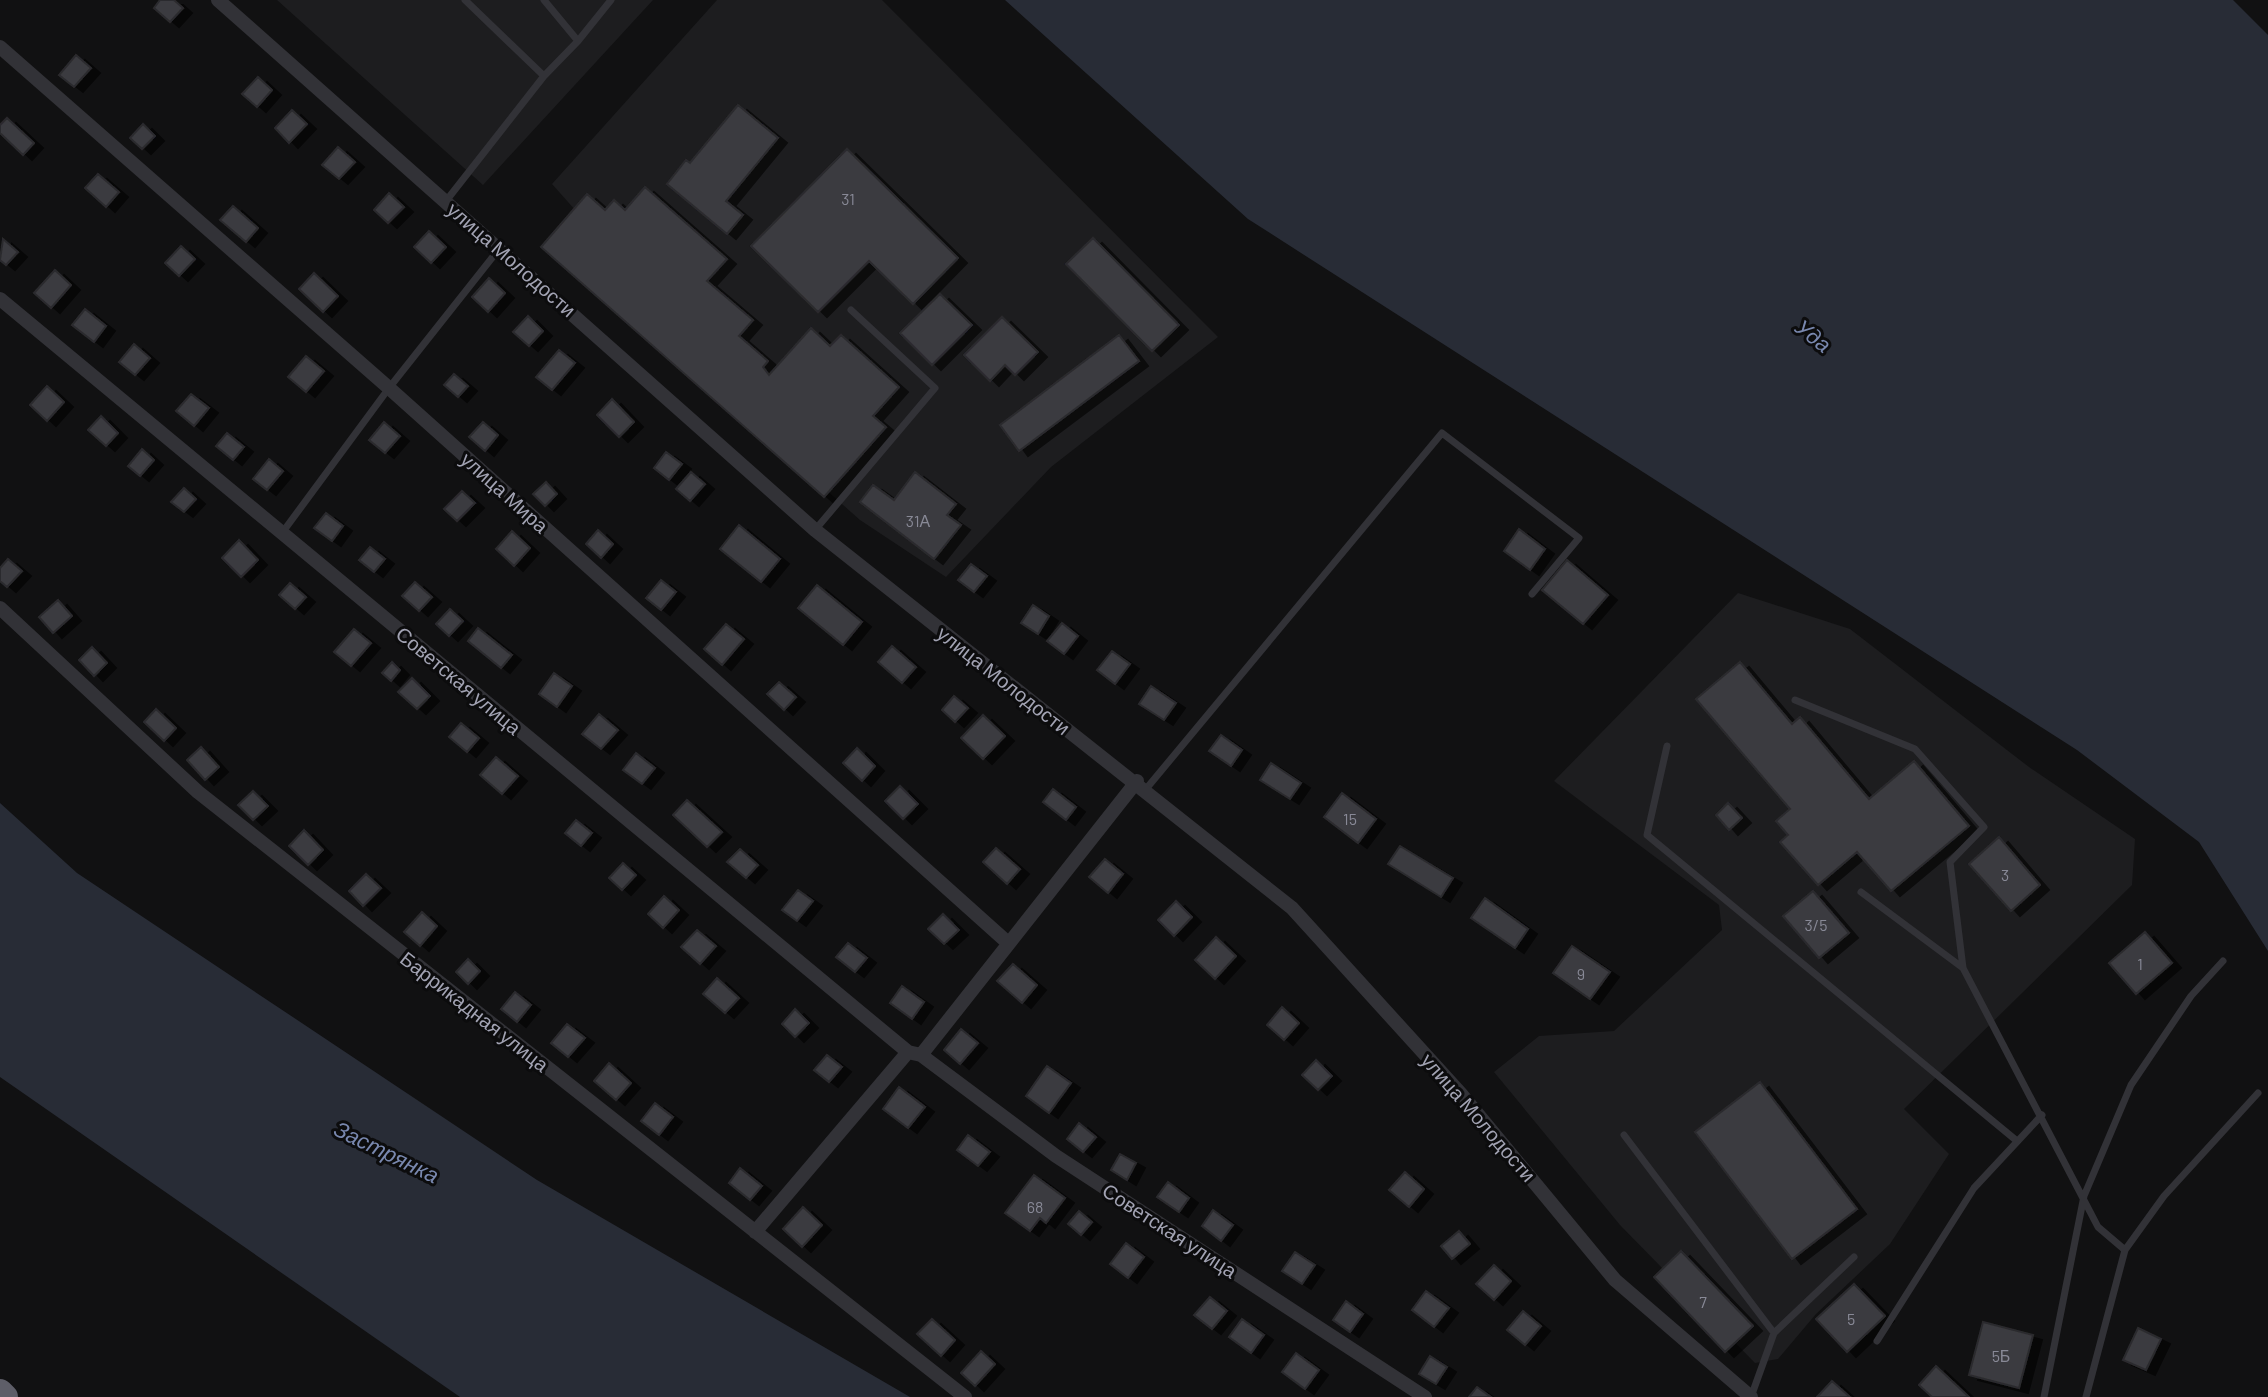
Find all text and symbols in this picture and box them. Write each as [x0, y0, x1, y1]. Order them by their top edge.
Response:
house number: 31 [841, 189, 855, 208]
street label: улица Молодости [443, 197, 581, 321]
water label: Уда [1790, 312, 1837, 357]
street label: улица Мира [456, 447, 554, 538]
house number: 31А [906, 511, 931, 530]
street label: Советская улица [392, 621, 527, 740]
street label: улица Молодости [933, 621, 1075, 739]
house number: 15 [1343, 809, 1357, 828]
house number: 3 [2001, 865, 2009, 884]
house number: 3/5 [1805, 915, 1827, 934]
street label: Баррикадная улица [396, 946, 555, 1077]
house number: 1 [2137, 954, 2143, 973]
house number: 9 [1577, 964, 1585, 983]
street label: улица Молодости [1417, 1048, 1541, 1186]
water label: Застрянка [330, 1114, 444, 1188]
street label: Советская улица [1098, 1178, 1242, 1283]
house number: 68 [1027, 1197, 1043, 1216]
house number: 7 [1699, 1292, 1707, 1311]
house number: 5 [1847, 1309, 1855, 1328]
house number: 5Б [1992, 1346, 2010, 1365]

